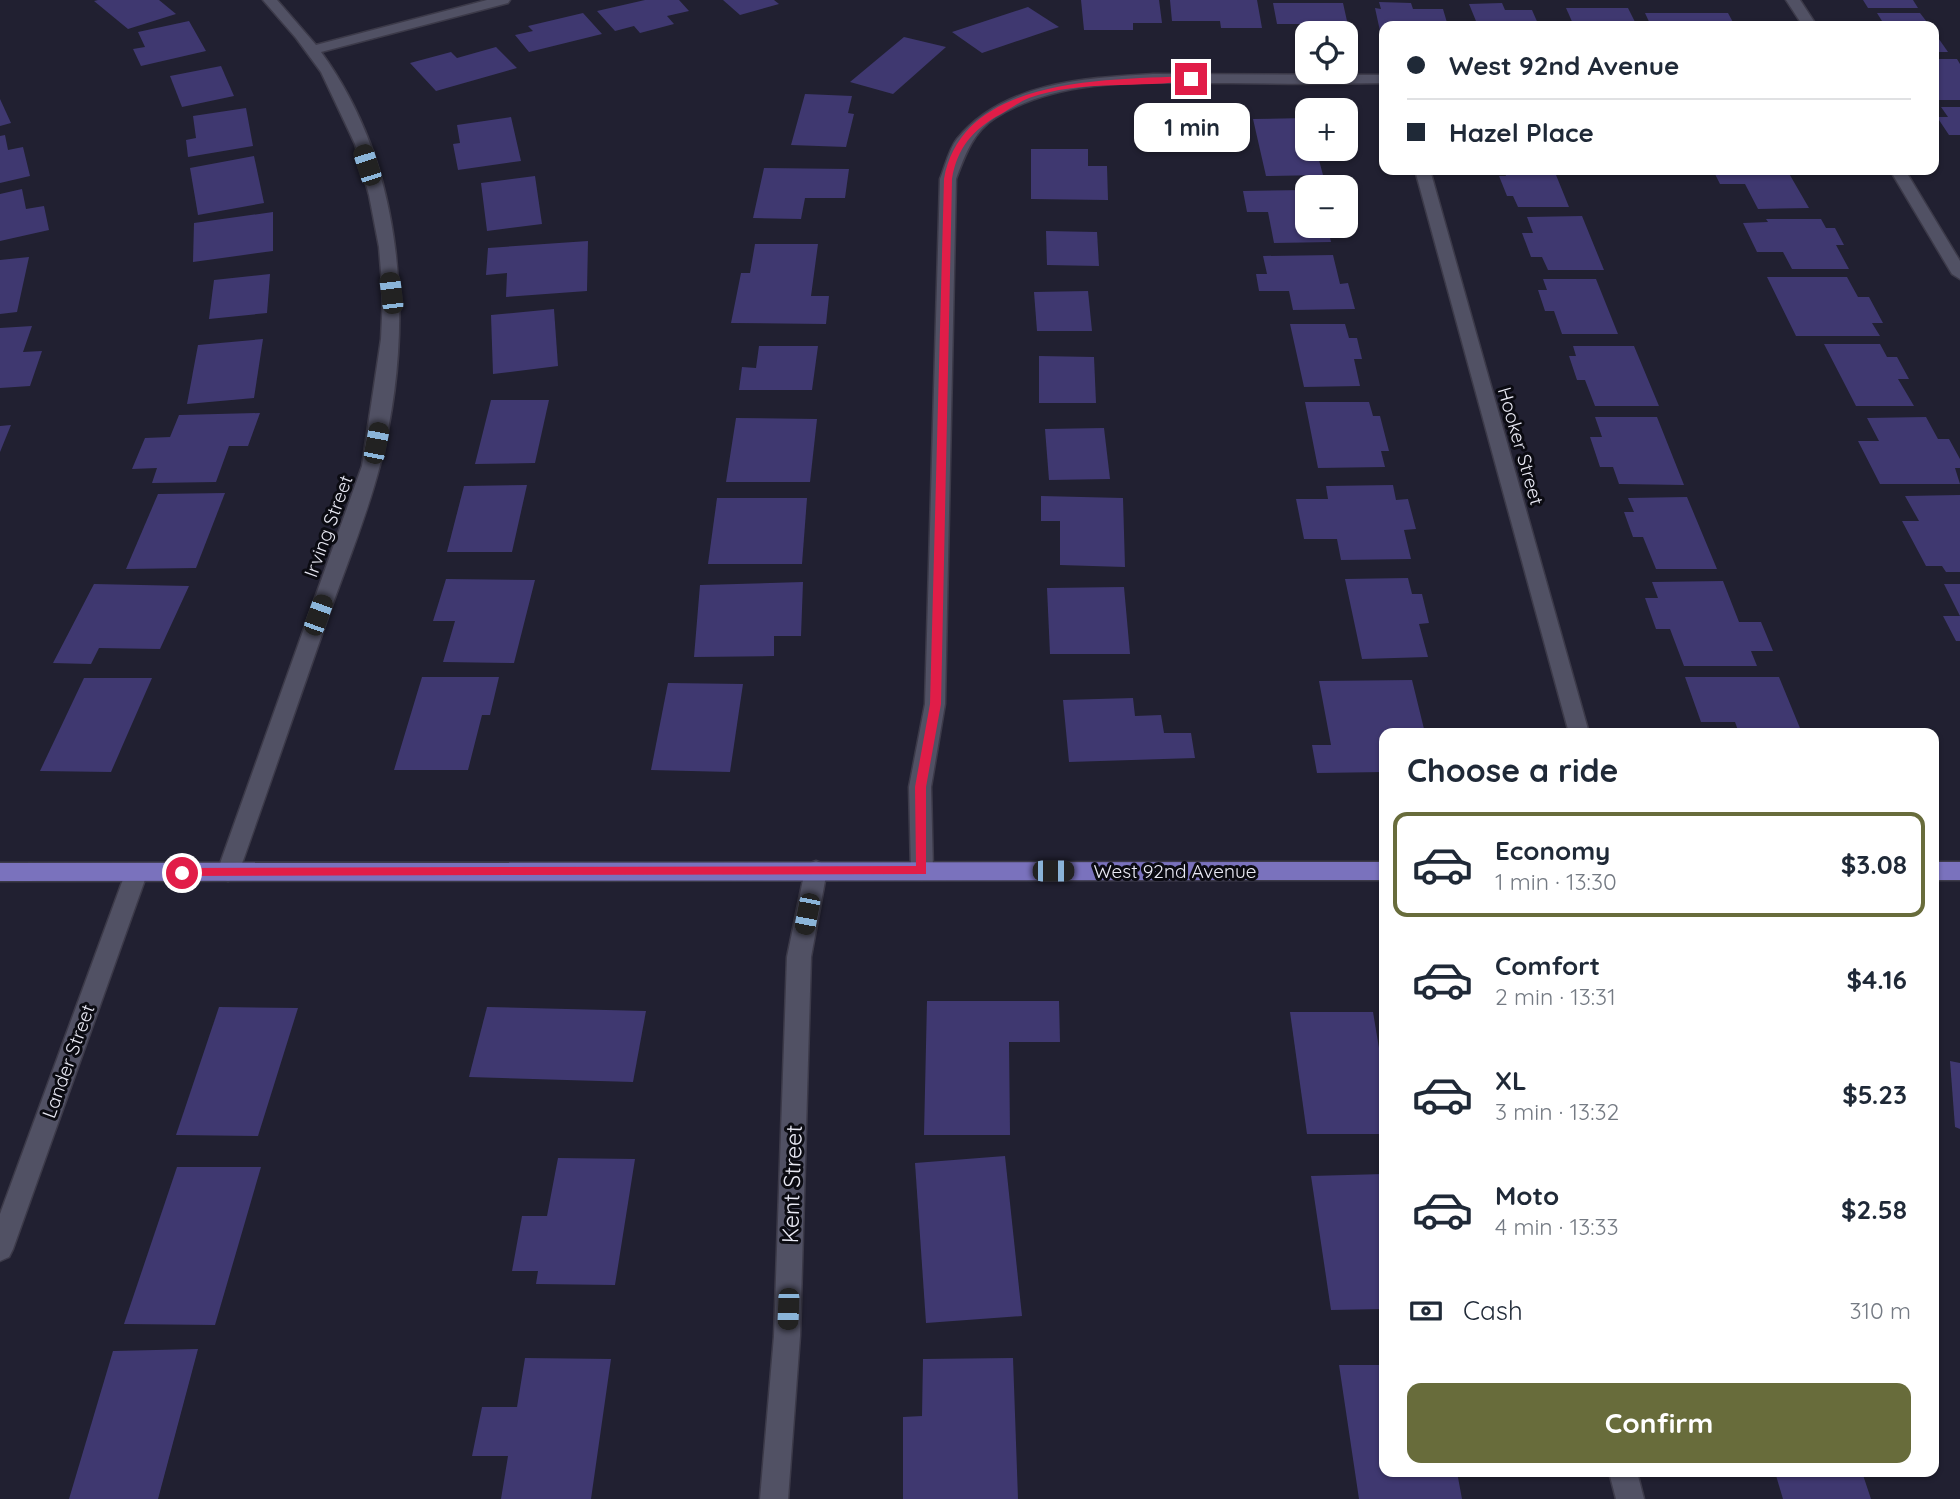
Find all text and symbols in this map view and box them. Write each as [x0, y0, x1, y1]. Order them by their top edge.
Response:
map controls [1295, 21, 1358, 238]
button: locate [1295, 21, 1358, 84]
text: West 92nd Avenue [1449, 49, 1679, 82]
route end [1175, 63, 1207, 95]
button: + [1295, 98, 1358, 161]
callout: 1 min [1133, 104, 1249, 152]
text: 1 min [1164, 113, 1220, 142]
text: Hazel Place [1449, 116, 1594, 149]
car [351, 142, 384, 188]
button: − [1295, 175, 1358, 238]
car [379, 271, 404, 315]
street label: Hooker Street [1493, 384, 1549, 508]
car [362, 420, 391, 466]
street label: Irving Street [298, 472, 358, 580]
car [301, 592, 336, 638]
text: Choose a ride [1407, 750, 1619, 790]
icon: car [1411, 833, 1474, 896]
text: Economy [1495, 834, 1610, 867]
text: $3.08 [1841, 848, 1907, 881]
route start [166, 857, 198, 889]
street label: West 92nd Avenue [1093, 859, 1257, 883]
car [1033, 861, 1075, 882]
text: 1 min · 13:30 [1495, 867, 1617, 896]
car [793, 891, 822, 937]
icon: car [1411, 948, 1474, 1011]
text: Comfort [1495, 949, 1600, 982]
text: $4.16 [1847, 963, 1907, 996]
text: 2 min · 13:31 [1495, 982, 1616, 1011]
street label: Lander Street [36, 1001, 100, 1121]
icon: car [1411, 1063, 1474, 1126]
text: XL [1495, 1064, 1527, 1097]
text: $5.23 [1842, 1078, 1907, 1111]
text: 3 min · 13:32 [1495, 1097, 1619, 1126]
street label: Kent Street [775, 1124, 808, 1244]
icon: car [1411, 1178, 1474, 1241]
text: Moto [1495, 1179, 1559, 1212]
text: $2.58 [1841, 1193, 1907, 1226]
text: 4 min · 13:33 [1495, 1212, 1619, 1241]
car [777, 1288, 800, 1330]
icon: cash [1407, 1292, 1445, 1330]
text: Cash [1463, 1294, 1523, 1327]
text: 310 m [1849, 1296, 1911, 1325]
button: Confirm [1407, 1383, 1911, 1463]

